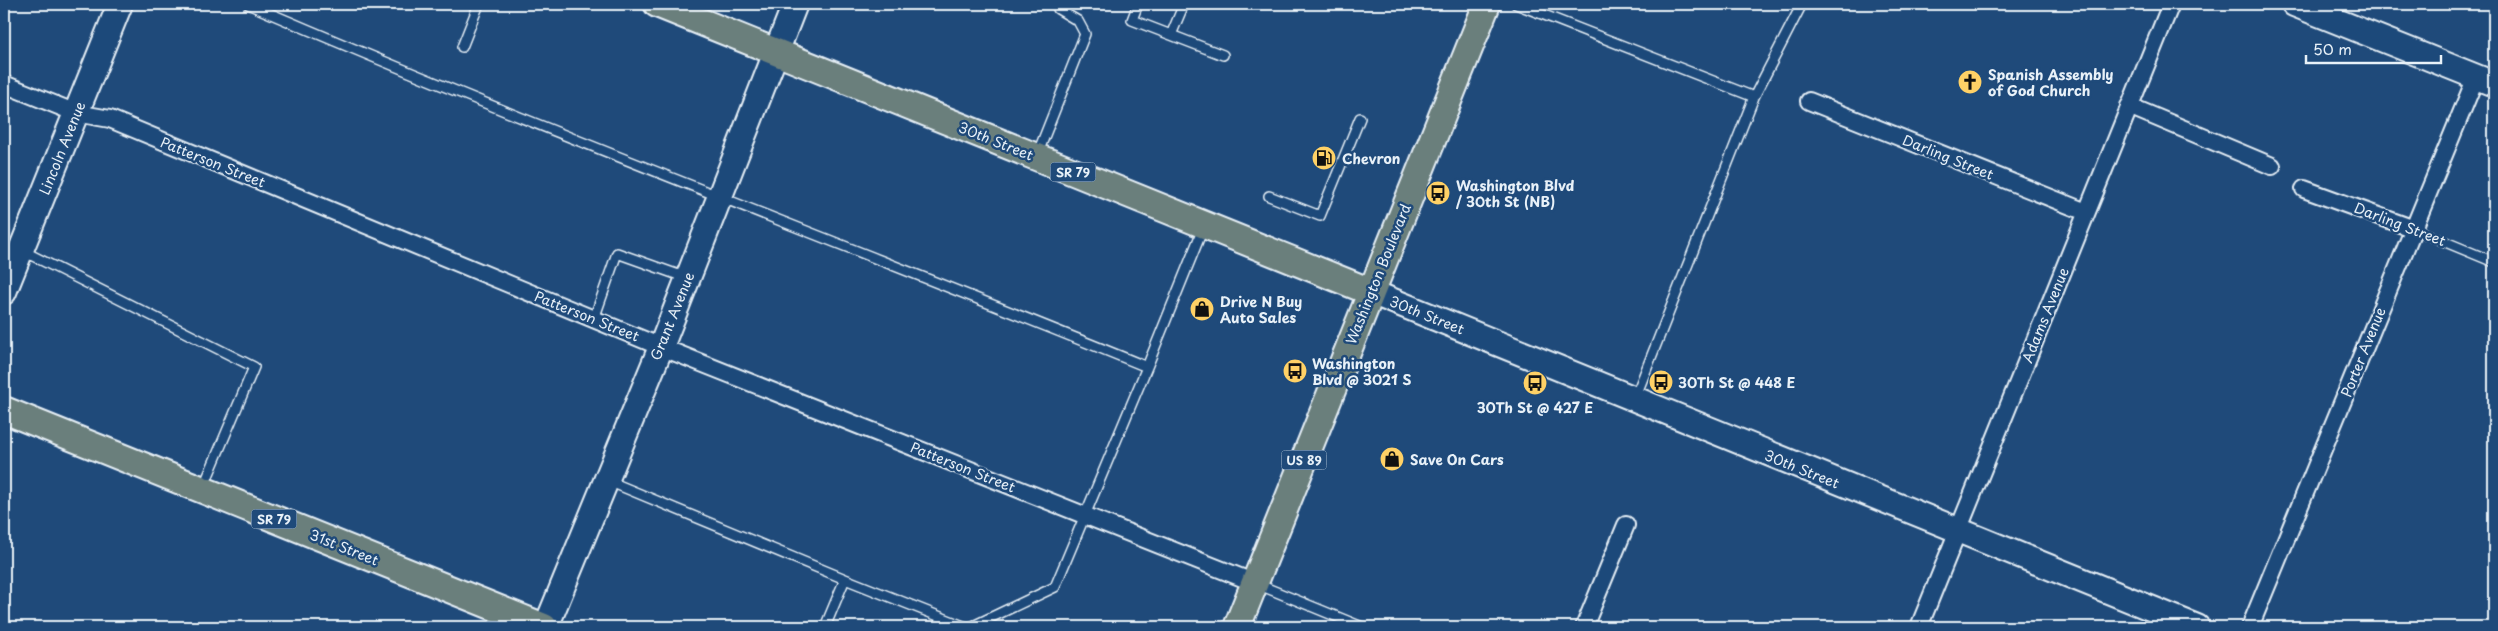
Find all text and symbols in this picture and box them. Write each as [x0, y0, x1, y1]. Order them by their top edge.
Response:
scale bar [2306, 32, 2440, 64]
text: 50 m [2313, 37, 2352, 60]
place label: Spanish Assembly of God Church [1988, 64, 2114, 101]
church icon: Spanish Assembly of God Church [1957, 69, 1983, 95]
street label: Lincoln Avenue [34, 98, 90, 198]
street label: 30th Street [955, 116, 1037, 166]
street label: Darling Street [1899, 129, 1997, 185]
street label: Patterson Street [157, 131, 269, 193]
fuel station icon: Chevron [1311, 145, 1337, 171]
place label: Chevron [1342, 148, 1400, 169]
road number: SR 79 [1050, 162, 1096, 182]
place label: Washington Blvd / 30th St (NB) [1455, 175, 1575, 212]
bus stop icon: Washington Blvd / 30th St (NB) [1425, 180, 1451, 206]
street label: Darling Street [2351, 197, 2449, 251]
street label: Washington Boulevard [1340, 200, 1416, 347]
street label: Adams Avenue [2016, 264, 2074, 366]
street label: Grant Avenue [645, 268, 699, 363]
street label: Patterson Street [531, 285, 643, 347]
street label: 30th Street [1386, 290, 1468, 340]
place label: Drive N Buy Auto Sales [1220, 291, 1302, 328]
shop icon: Drive N Buy Auto Sales [1189, 296, 1215, 322]
street label: Porter Avenue [2335, 304, 2391, 400]
place label: Washington Blvd @ 3021 S [1312, 353, 1411, 390]
bus stop icon: Washington Blvd @ 3021 S [1282, 358, 1308, 384]
bus stop icon: 30Th St @ 448 E [1648, 369, 1674, 395]
bus stop icon: 30Th St @ 427 E [1522, 370, 1548, 396]
place label: 30Th St @ 448 E [1678, 372, 1795, 393]
place label: 30Th St @ 427 E [1477, 397, 1593, 418]
street label: Patterson Street [907, 436, 1019, 498]
street label: 30th Street [1761, 444, 1843, 494]
shop icon: Save On Cars [1379, 446, 1405, 472]
place label: Save On Cars [1410, 449, 1504, 470]
road number: US 89 [1282, 450, 1326, 470]
road number: SR 79 [252, 509, 296, 528]
street label: 31st Street [306, 524, 382, 570]

